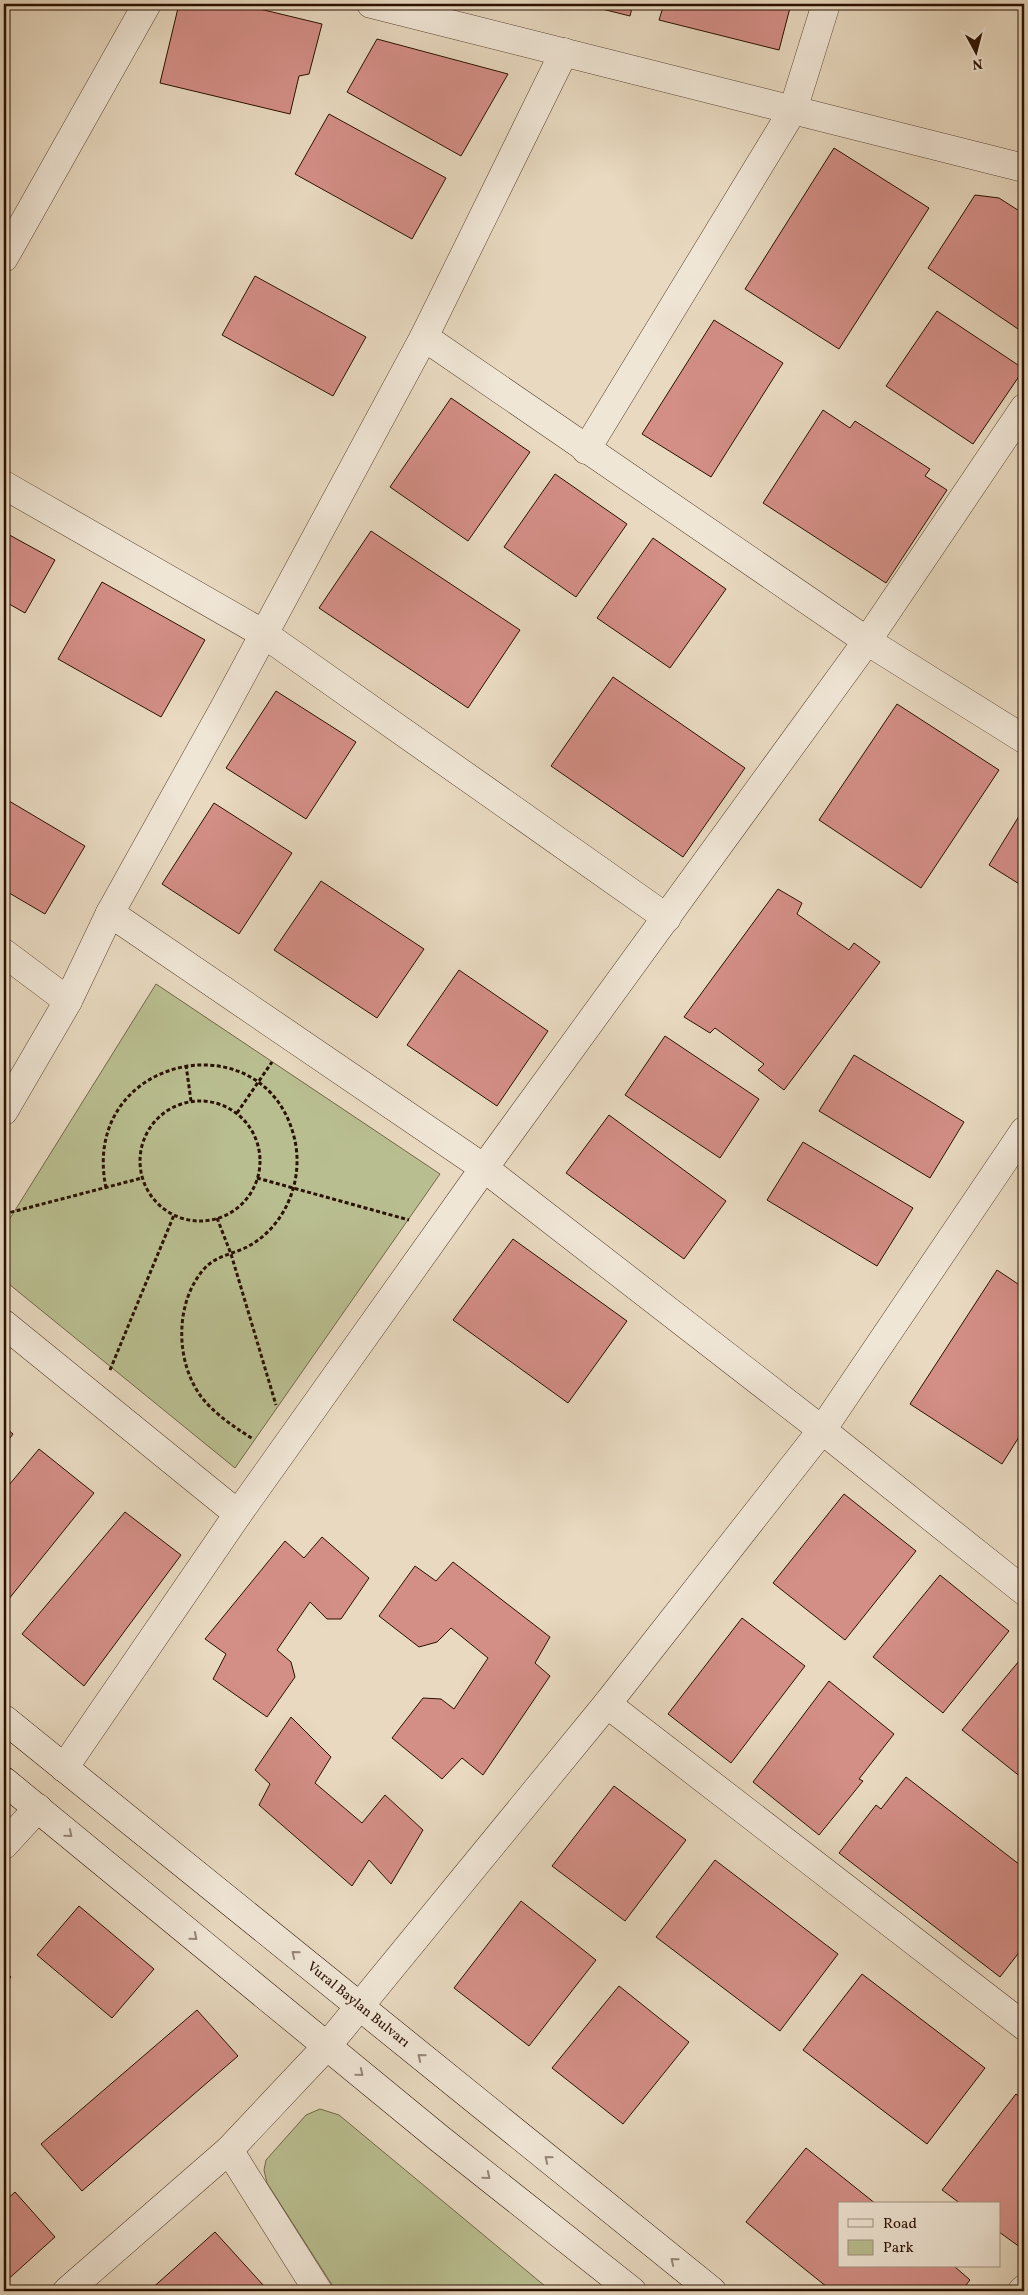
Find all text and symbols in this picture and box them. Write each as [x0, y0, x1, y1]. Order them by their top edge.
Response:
north arrow [950, 28, 1000, 78]
text: N [971, 53, 984, 73]
one-way arrow [63, 1828, 72, 1837]
one-way arrow [188, 1931, 197, 1940]
one-way arrow [292, 1952, 301, 1960]
street label: Vural Baylan Bulvarı [303, 1958, 413, 2052]
one-way arrow [418, 2054, 427, 2062]
one-way arrow [355, 2068, 364, 2077]
one-way arrow [544, 2155, 553, 2164]
one-way arrow [481, 2170, 490, 2179]
legend [838, 2202, 1000, 2268]
text: Road [883, 2214, 917, 2235]
text: Park [883, 2238, 914, 2259]
one-way arrow [671, 2258, 680, 2266]

